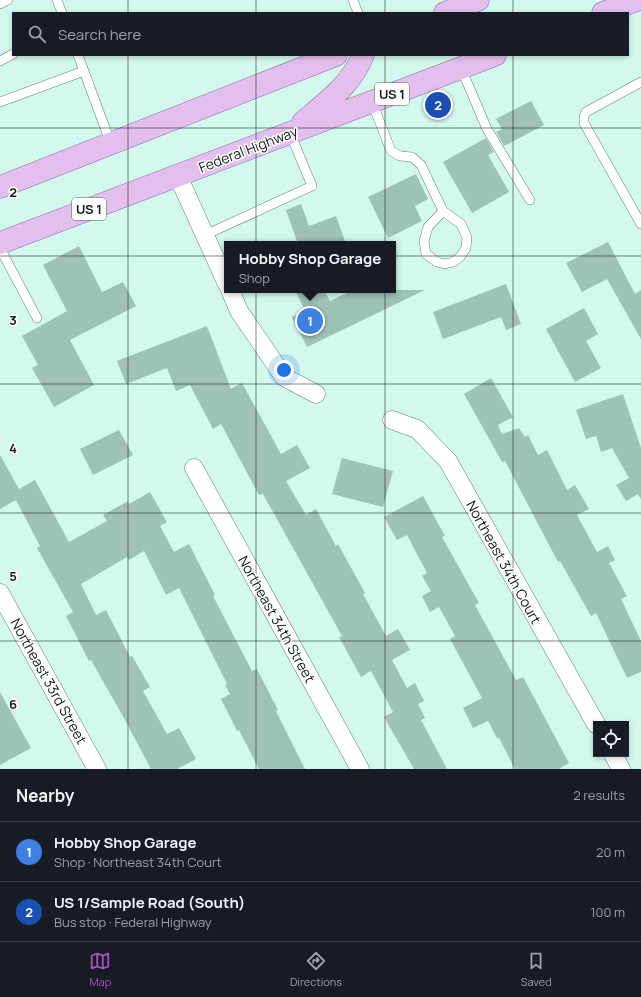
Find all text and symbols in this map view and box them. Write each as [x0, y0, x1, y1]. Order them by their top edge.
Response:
search box [12, 12, 629, 56]
icon: search [26, 23, 48, 45]
text: Search here [58, 24, 141, 45]
road number: US 1 [375, 83, 409, 105]
pin: 2 [425, 90, 451, 120]
street label: Federal Highway [196, 121, 301, 177]
text: 2 [9, 183, 17, 201]
road number: US 1 [72, 198, 106, 220]
popup [224, 241, 396, 293]
text: Hobby Shop Garage [239, 248, 381, 269]
text: Shop [239, 269, 270, 287]
pin: 1 [297, 306, 323, 336]
text: 3 [9, 311, 17, 329]
your location [274, 360, 294, 380]
text: 4 [9, 439, 17, 457]
street label: Northeast 34th Court [462, 497, 546, 627]
street label: Northeast 34th Street [234, 552, 320, 686]
text: 5 [9, 567, 17, 585]
street label: Northeast 33rd Street [7, 615, 92, 748]
text: 6 [9, 695, 17, 713]
map controls [593, 721, 629, 757]
button: locate [593, 721, 629, 757]
text: Nearby [16, 784, 74, 807]
text: 2 results [573, 786, 625, 804]
text: Hobby Shop Garage [54, 832, 197, 853]
text: 1 [26, 843, 32, 861]
text: 20 m [596, 843, 625, 861]
text: Shop · Northeast 34th Court [54, 853, 222, 871]
text: US 1/Sample Road (South) [54, 892, 245, 913]
text: 2 [25, 903, 33, 921]
text: 100 m [590, 903, 625, 921]
text: Bus stop · Federal Highway [54, 913, 212, 931]
tab: Map [89, 950, 111, 989]
tab: Directions [290, 950, 342, 989]
tab: Saved [521, 950, 552, 989]

